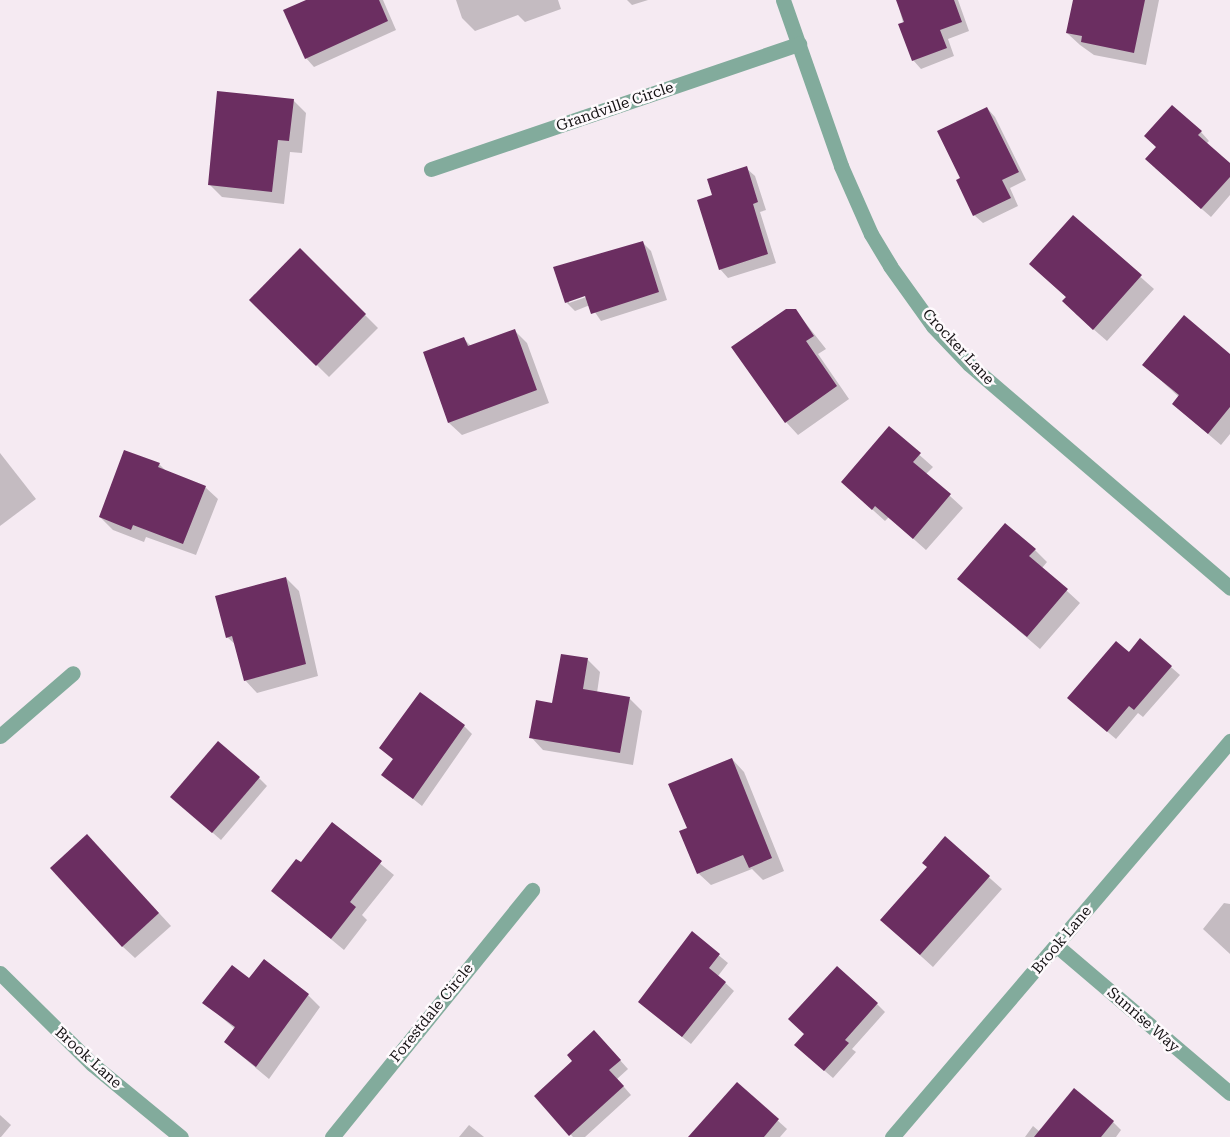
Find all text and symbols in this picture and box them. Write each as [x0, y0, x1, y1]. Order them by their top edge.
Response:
street label: Grandville Circle [554, 78, 676, 136]
street label: Crocker Lane [918, 305, 998, 389]
street label: Brook Lane [1028, 902, 1096, 978]
street label: Forestdale Circle [387, 960, 477, 1066]
street label: Sunrise Way [1103, 984, 1183, 1056]
street label: Brook Lane [51, 1023, 125, 1093]

